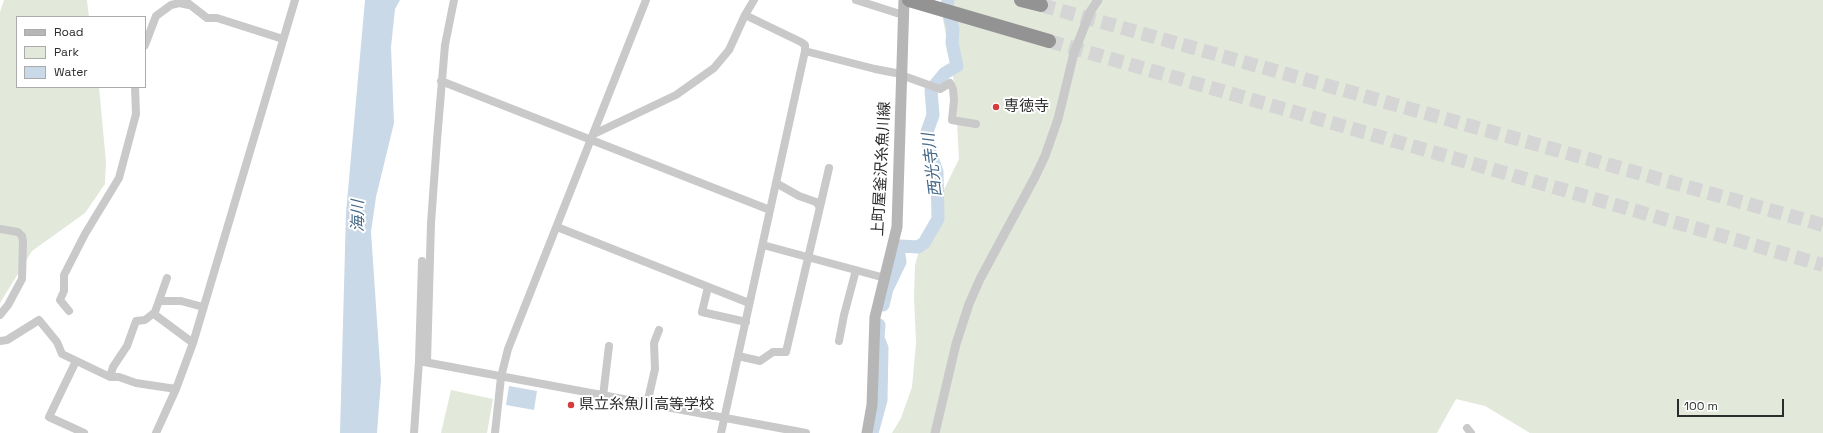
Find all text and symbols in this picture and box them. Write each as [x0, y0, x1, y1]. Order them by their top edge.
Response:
legend [16, 16, 146, 88]
text: Road [54, 24, 83, 40]
text: Park [54, 44, 79, 60]
text: Water [54, 64, 88, 80]
place label: 専徳寺 [1004, 98, 1049, 116]
street label: 上町屋釜沢糸魚川線 [869, 101, 895, 237]
marker: 専徳寺 [991, 102, 1001, 112]
water label: 西光寺川 [920, 132, 946, 198]
water label: 海川 [349, 200, 369, 232]
scale bar [1679, 391, 1786, 417]
place label: 県立糸魚川高等学校 [579, 396, 714, 414]
text: 100 m [1684, 398, 1718, 414]
marker: 県立糸魚川高等学校 [566, 400, 576, 410]

